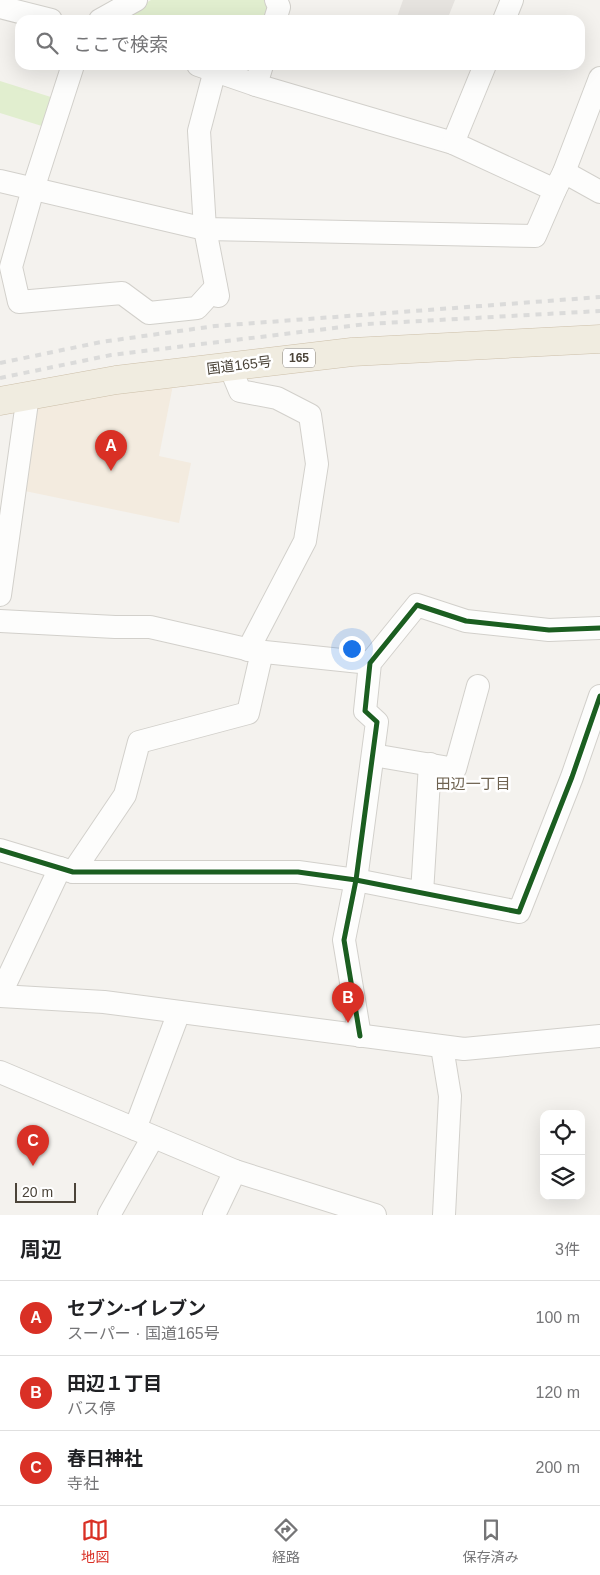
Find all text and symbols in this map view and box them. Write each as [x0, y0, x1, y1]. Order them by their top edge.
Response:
search box [15, 15, 585, 70]
icon: search [33, 29, 61, 57]
text: ここで検索 [73, 34, 168, 55]
road number: 165 [283, 348, 315, 368]
street label: 国道165号 [206, 353, 272, 377]
pin: A [95, 430, 127, 471]
your location [339, 636, 365, 662]
district label: 田辺一丁目 [435, 775, 511, 792]
pin: B [332, 982, 364, 1023]
map controls [540, 1110, 585, 1200]
button: locate [540, 1110, 585, 1155]
pin: C [17, 1125, 49, 1166]
button: layers [540, 1155, 585, 1200]
scale bar [15, 1180, 76, 1203]
text: 20 m [22, 1184, 53, 1200]
text: 周辺 [20, 1238, 62, 1261]
text: 3件 [555, 1241, 580, 1258]
text: セブン-イレブン [67, 1298, 206, 1319]
text: A [30, 1309, 42, 1326]
text: 100 m [536, 1309, 580, 1326]
text: スーパー · 国道165号 [67, 1325, 220, 1342]
text: 田辺１丁目 [67, 1373, 162, 1394]
text: B [30, 1384, 42, 1401]
text: 120 m [536, 1384, 580, 1401]
text: バス停 [67, 1400, 115, 1417]
text: 春日神社 [67, 1448, 143, 1469]
text: C [30, 1459, 42, 1476]
text: 200 m [536, 1459, 580, 1476]
text: 寺社 [67, 1475, 99, 1492]
tab: 地図 [81, 1516, 109, 1566]
tab: 経路 [272, 1516, 300, 1566]
tab: 保存済み [463, 1516, 519, 1566]

